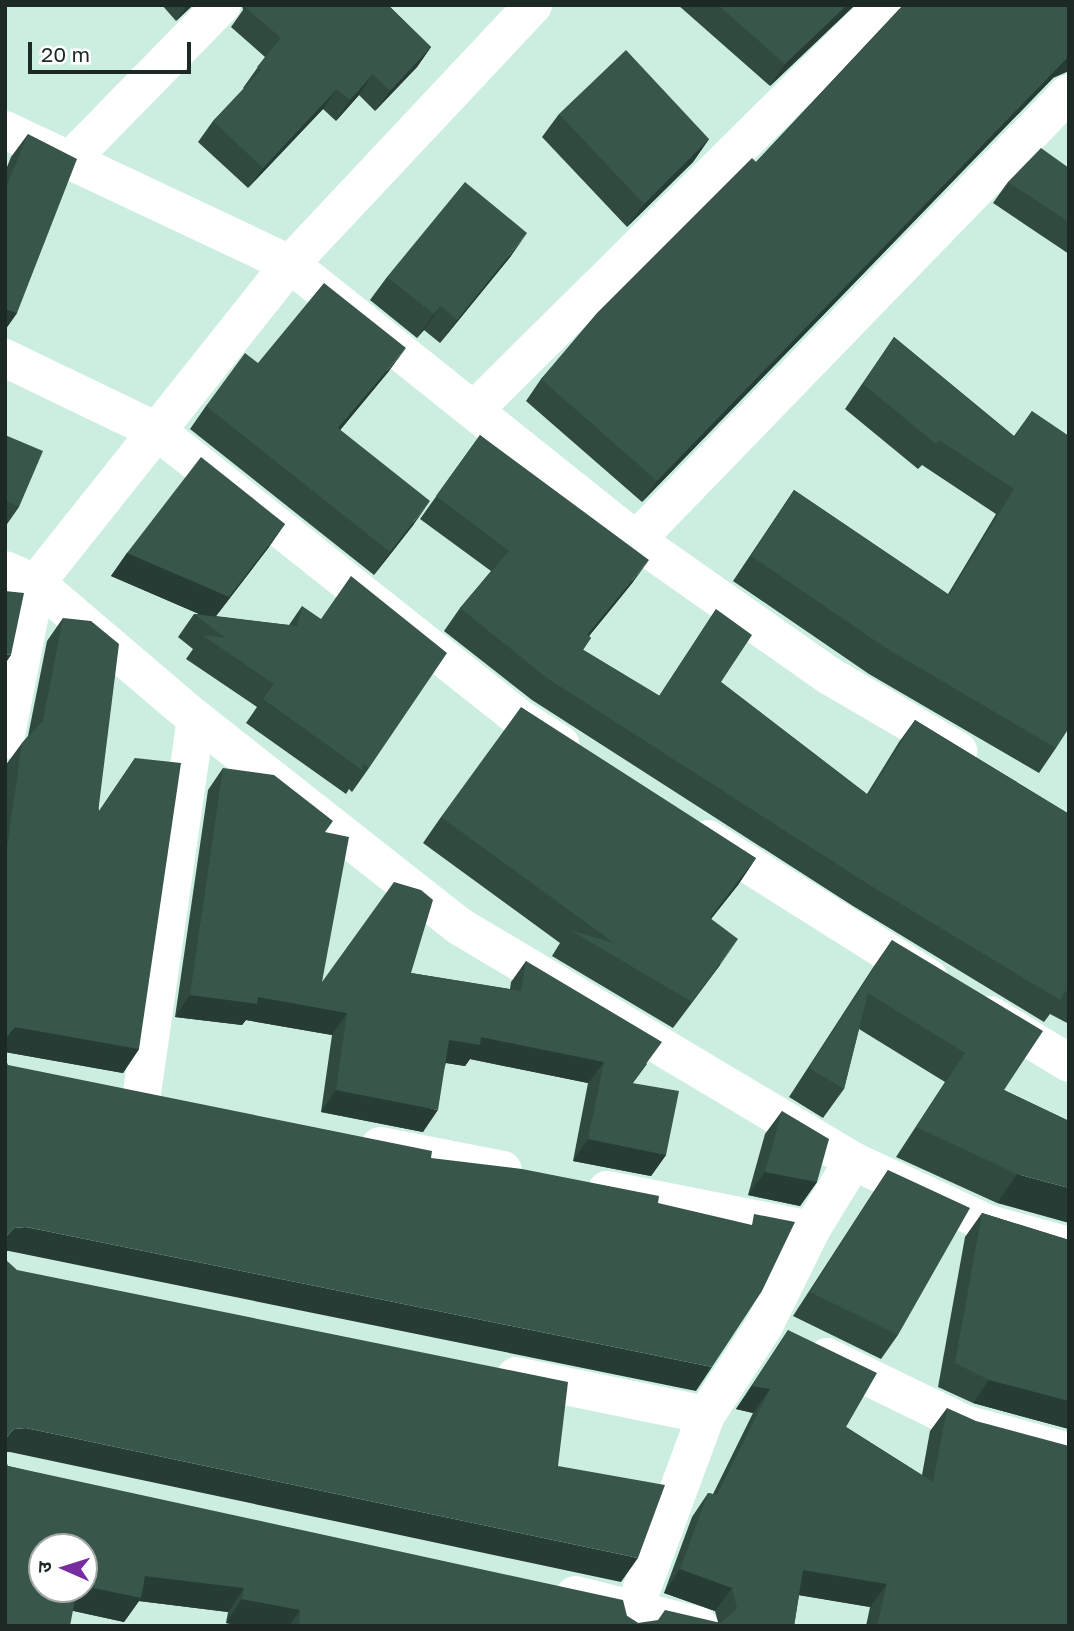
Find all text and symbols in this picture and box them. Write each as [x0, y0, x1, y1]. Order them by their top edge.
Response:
scale bar [32, 28, 194, 72]
text: 20 m [41, 41, 90, 67]
north arrow [28, 1533, 98, 1603]
text: उ [32, 1561, 55, 1573]

